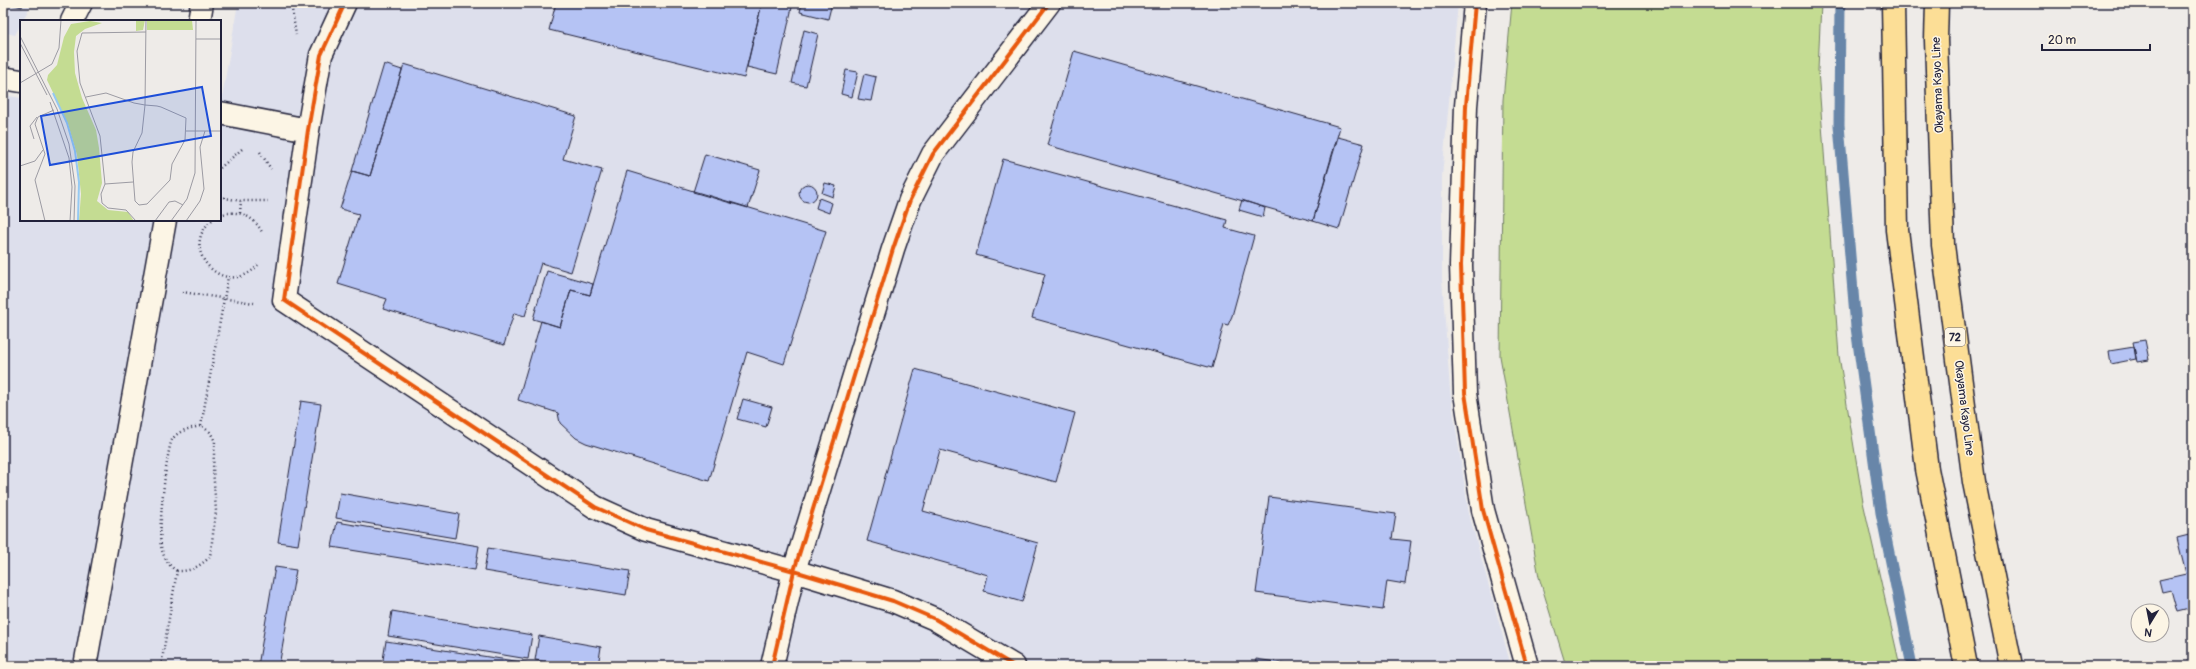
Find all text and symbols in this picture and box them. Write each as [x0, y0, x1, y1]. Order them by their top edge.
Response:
inset map [20, 20, 221, 221]
scale bar [2042, 26, 2150, 52]
text: 20 m [2048, 33, 2077, 48]
street label: Okayama Kayo Line [1929, 37, 1947, 133]
road number: 72 [1945, 328, 1965, 346]
street label: Okayama Kayo Line [1951, 359, 1977, 457]
north arrow [2130, 603, 2170, 643]
text: N [2143, 625, 2153, 639]

